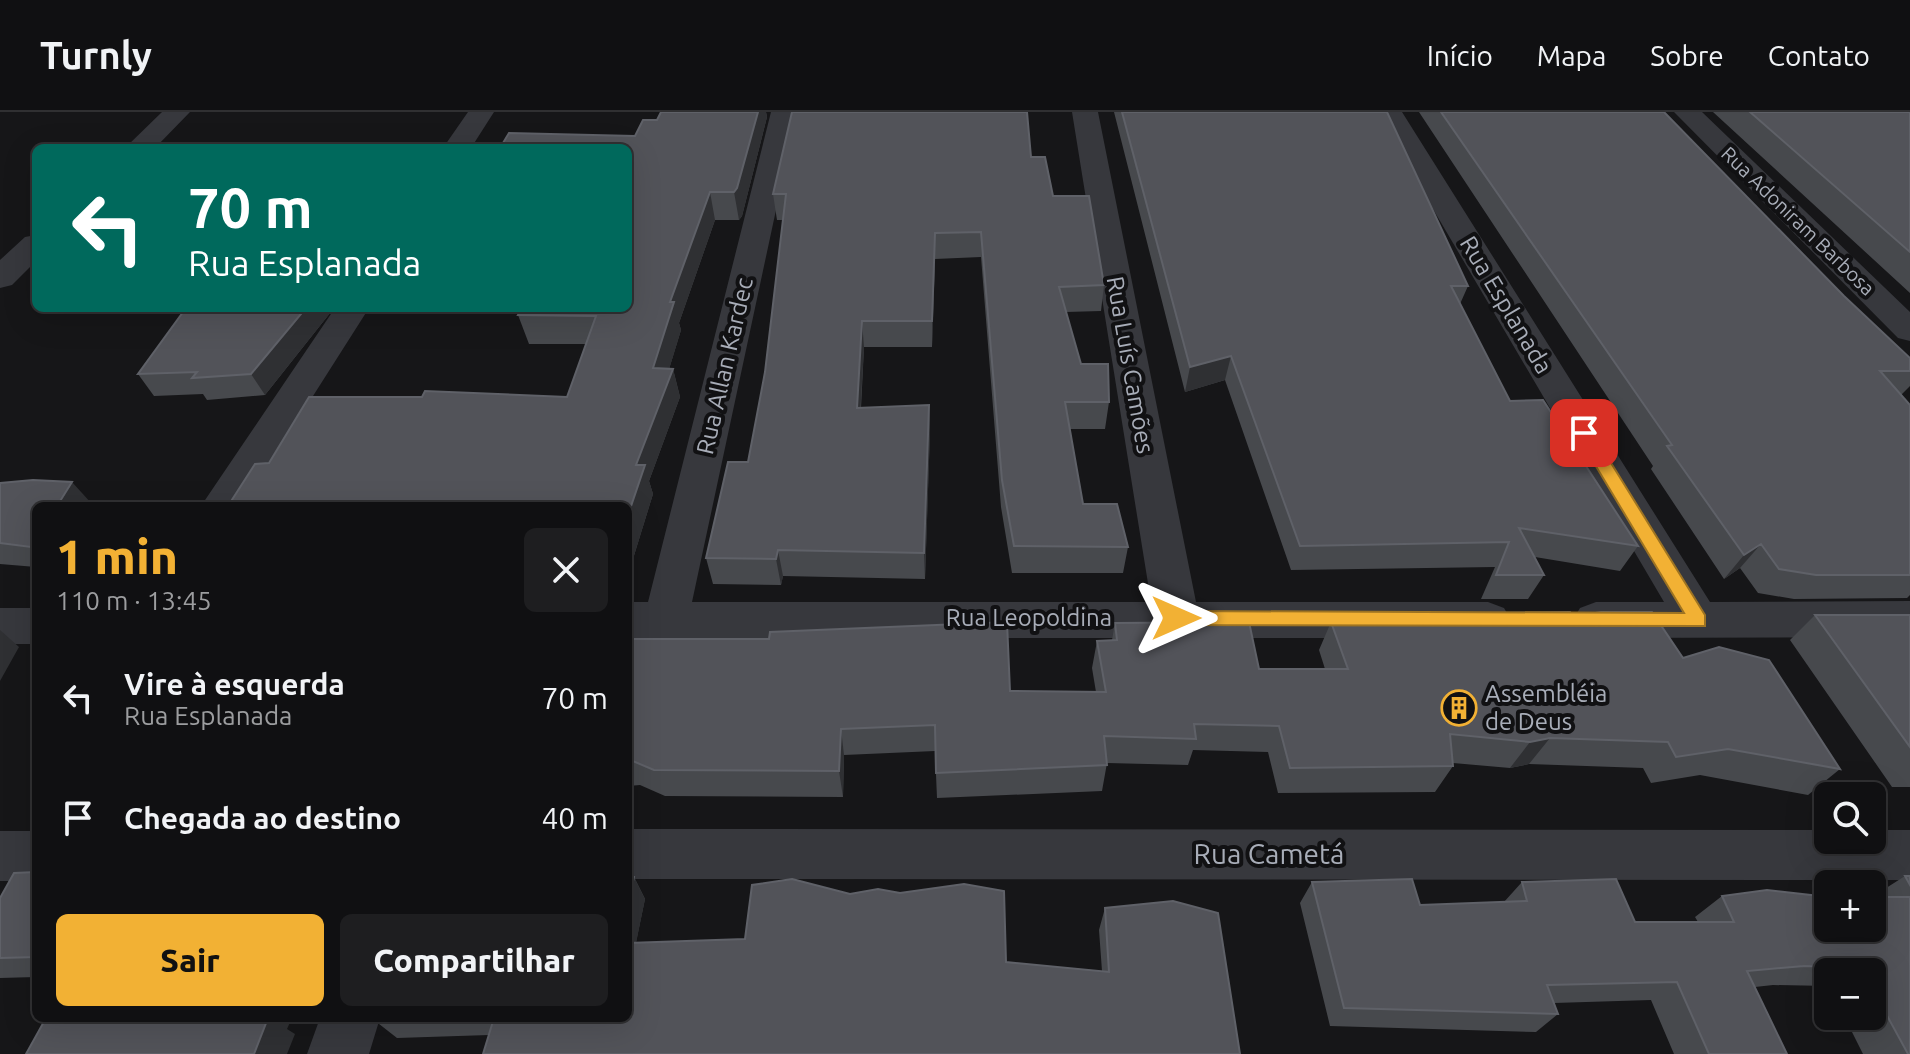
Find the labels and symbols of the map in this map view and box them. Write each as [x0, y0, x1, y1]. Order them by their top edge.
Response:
street label: Rua Adoniram Barbosa [1717, 142, 1880, 300]
street label: Rua Esplanada [1455, 231, 1558, 378]
street label: Rua Luís Camões [1102, 274, 1159, 456]
street label: Rua Allan Kardec [691, 275, 758, 457]
pin [1550, 399, 1618, 467]
position arrow [1134, 576, 1218, 660]
street label: Rua Leopoldina [946, 604, 1112, 631]
place label: Assembléia de Deus [1485, 680, 1607, 735]
building icon: Assembléia de Deus [1440, 689, 1478, 727]
street label: Rua Cametá [1194, 838, 1344, 869]

